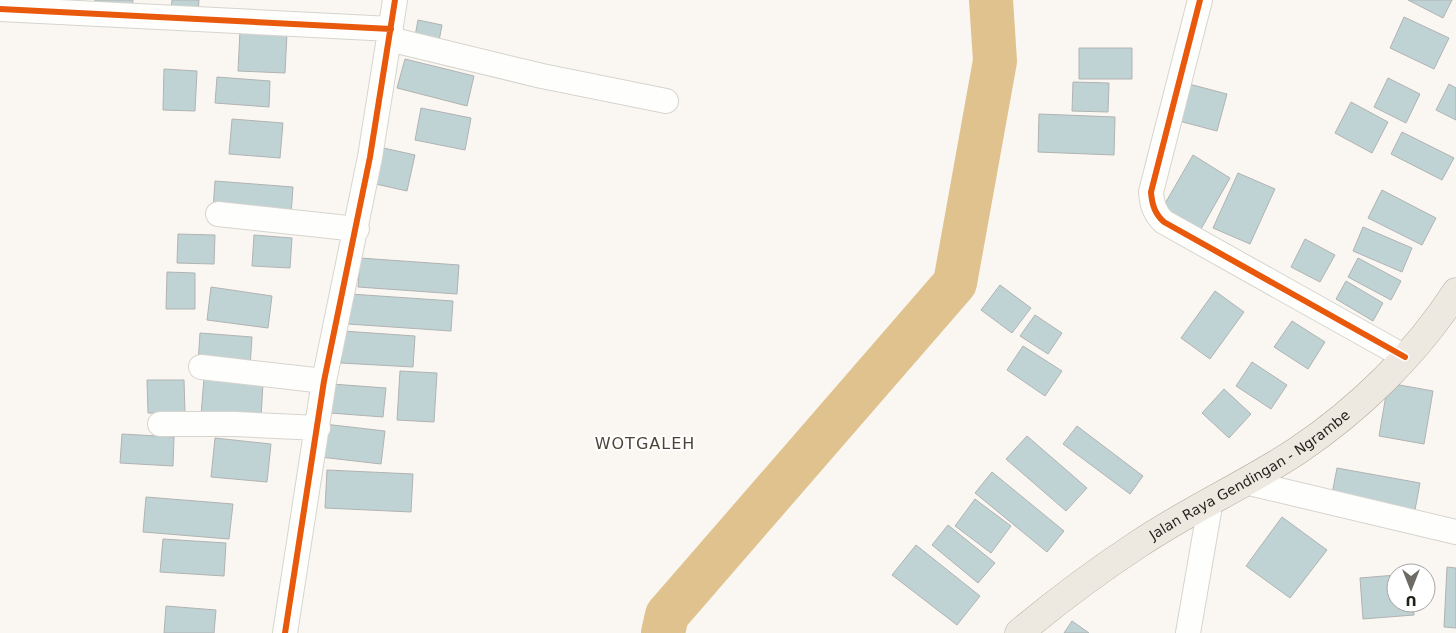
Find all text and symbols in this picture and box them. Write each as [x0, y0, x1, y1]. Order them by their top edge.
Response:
street label: Jalan Raya Gendingan - Ngrambe [1145, 407, 1353, 543]
district label: WOTGALEH [595, 434, 695, 453]
north arrow [1386, 563, 1436, 613]
text: U [1405, 593, 1417, 609]

